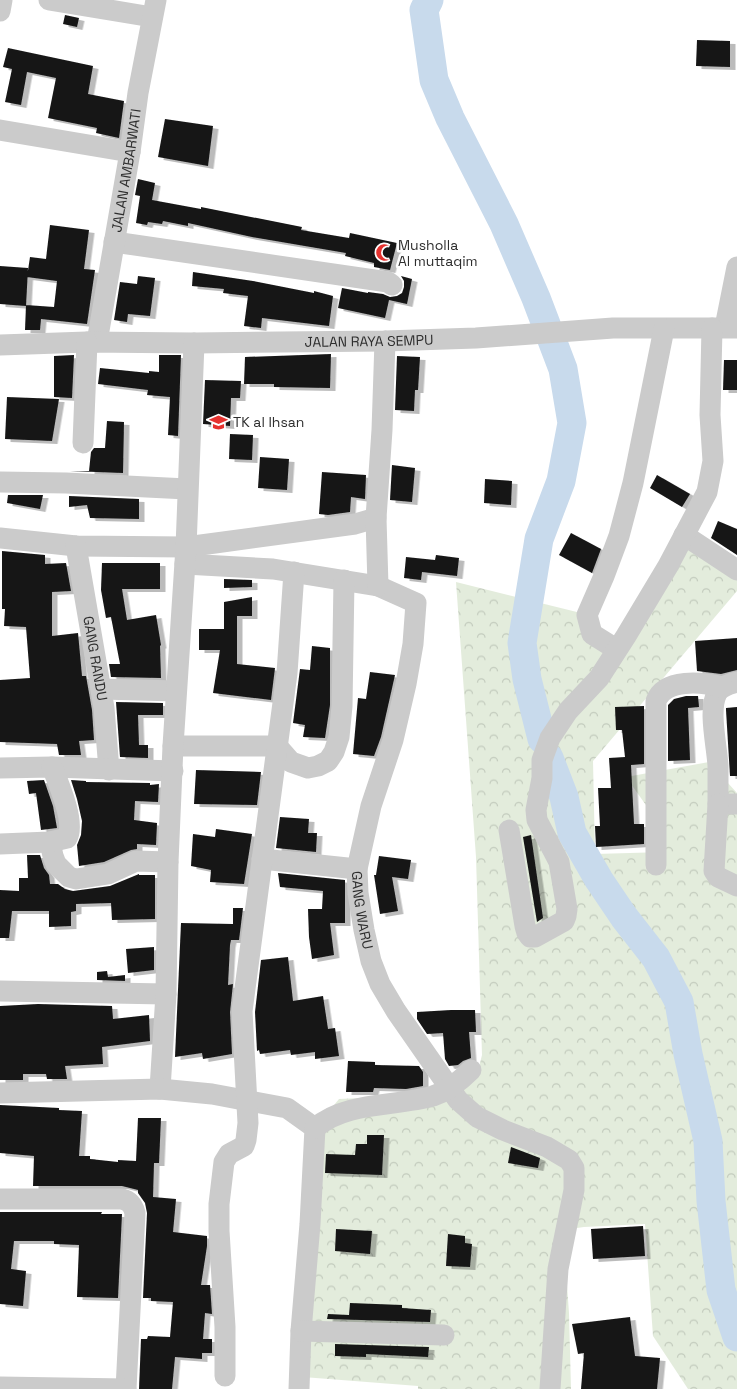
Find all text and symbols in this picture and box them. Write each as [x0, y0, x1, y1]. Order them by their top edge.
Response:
street label: JALAN AMBARWATI [107, 108, 145, 234]
place label: Musholla Al muttaqim [398, 236, 478, 270]
mosque icon: Musholla Al muttaqim [374, 243, 394, 263]
street label: JALAN RAYA SEMPU [304, 330, 434, 351]
school or university icon: TK al Ihsan [209, 412, 229, 432]
place label: TK al Ihsan [233, 413, 304, 431]
street label: GANG RANDU [79, 615, 112, 702]
street label: GANG WARU [348, 871, 377, 951]

